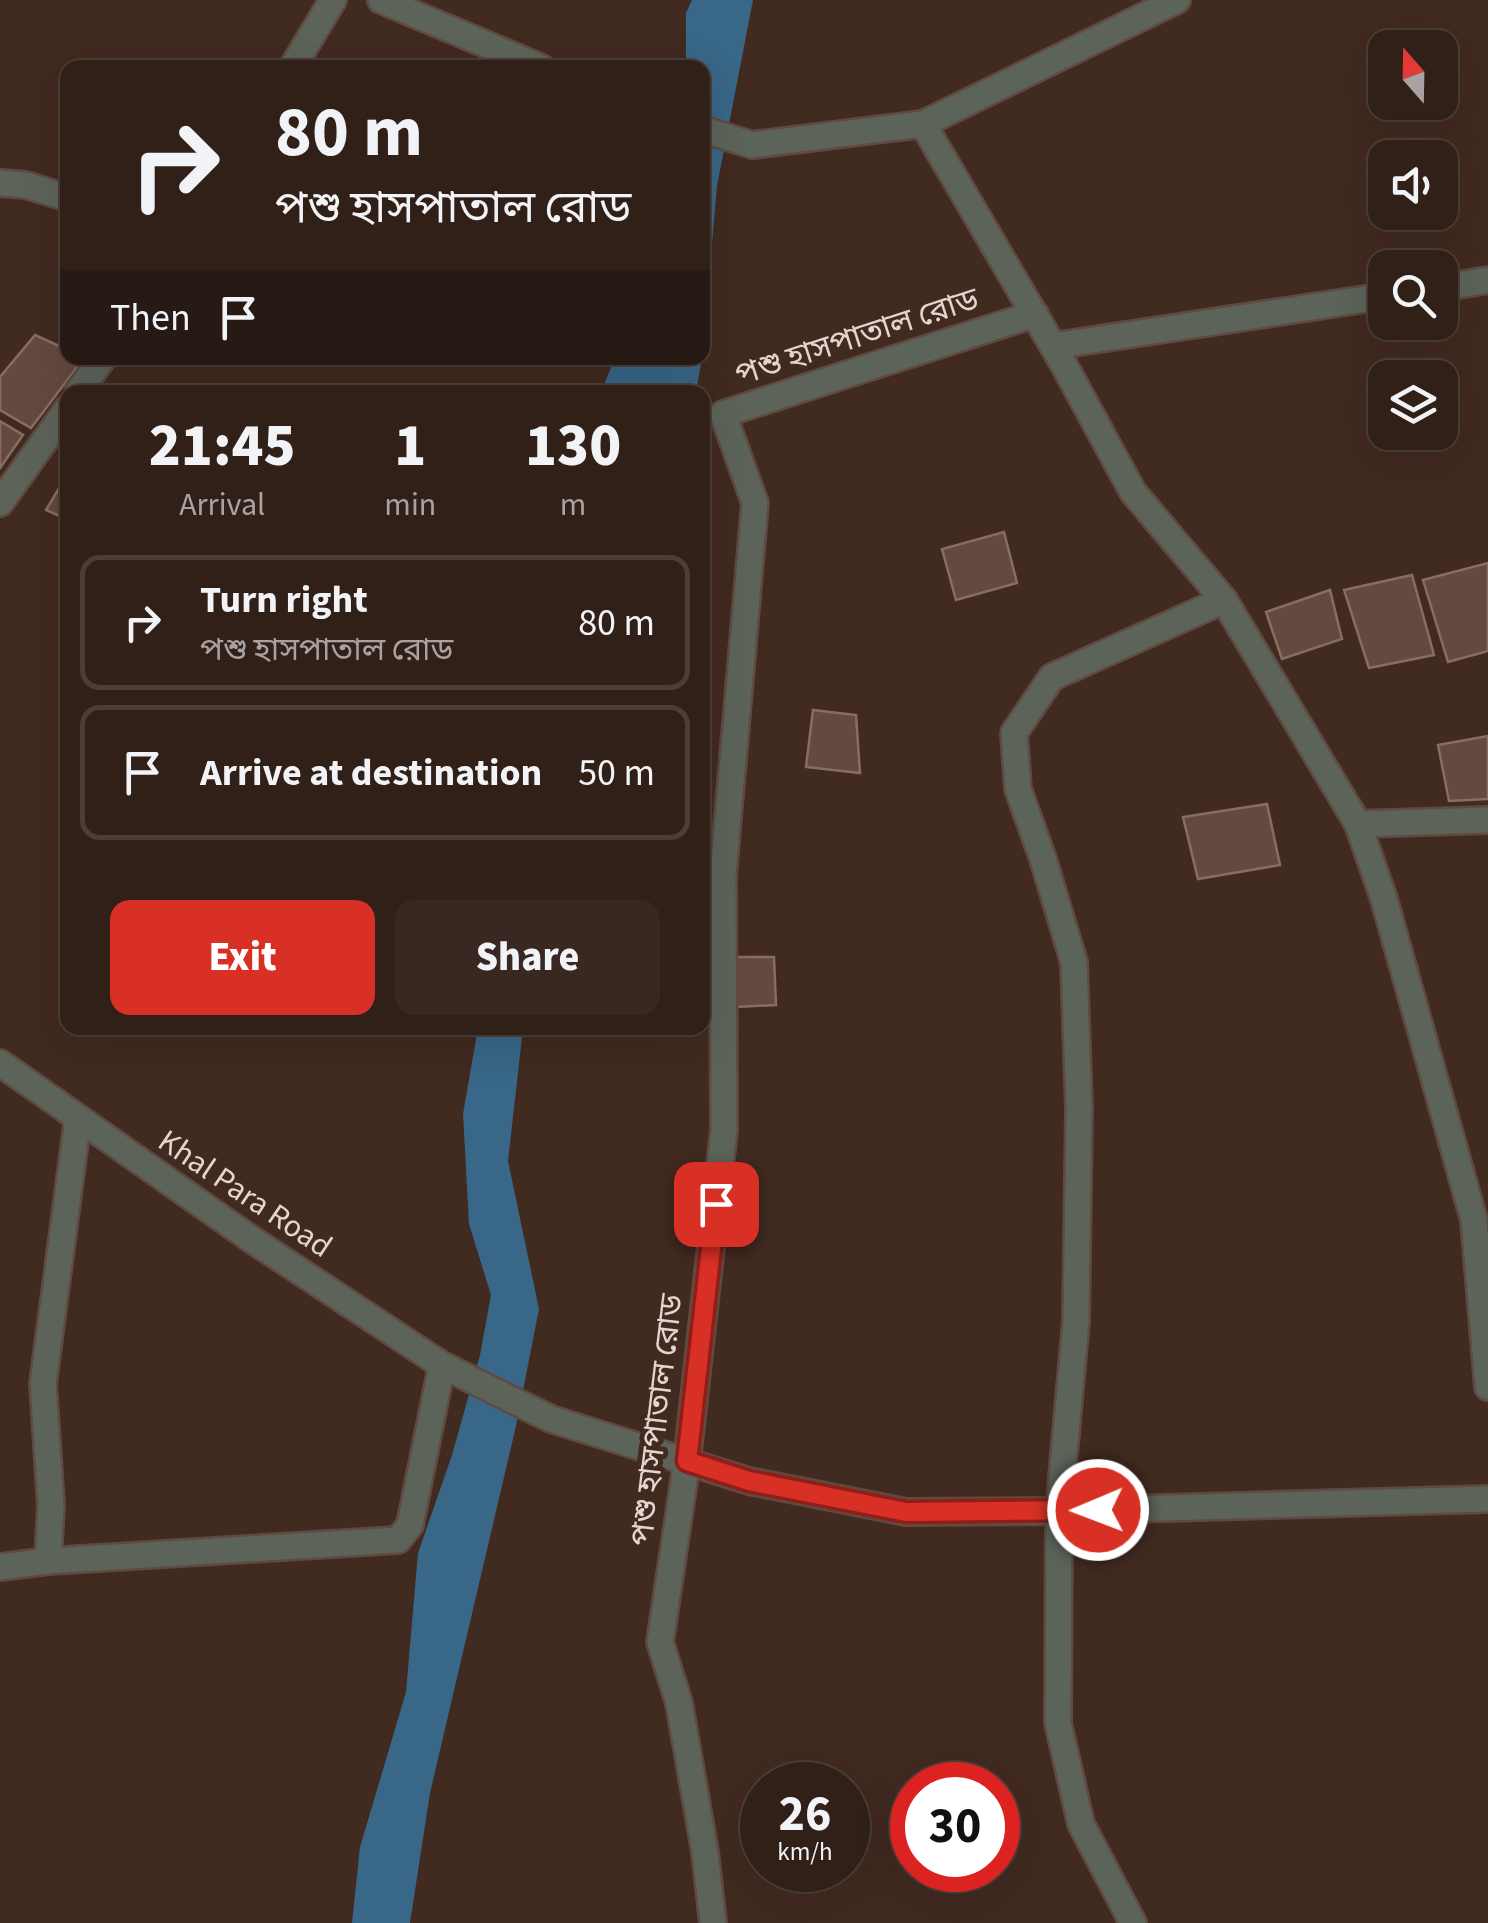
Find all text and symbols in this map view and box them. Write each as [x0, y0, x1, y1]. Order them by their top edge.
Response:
north arrow [1368, 30, 1458, 120]
map controls [1368, 30, 1458, 450]
text: 80 m [275, 83, 423, 183]
icon: right [110, 100, 240, 230]
button: sound [1368, 140, 1458, 230]
text: পশু হাসপাতাল রোড [275, 176, 631, 240]
button: search [1368, 250, 1458, 340]
street label: পশু হাসপাতাল রোড [729, 276, 986, 398]
icon: arrive [211, 290, 266, 345]
text: Then [110, 291, 191, 345]
button: layers [1368, 360, 1458, 450]
text: 21:45 [149, 404, 296, 489]
text: 1 [394, 404, 426, 489]
text: 130 [525, 404, 621, 489]
text: Arrival [179, 482, 265, 528]
text: min [384, 482, 436, 528]
text: m [560, 482, 586, 528]
text: Turn right [200, 573, 368, 627]
icon: right [115, 595, 170, 650]
text: 80 m [578, 596, 655, 650]
text: পশু হাসপাতাল রোড [200, 627, 453, 673]
icon: arrive [115, 745, 170, 800]
text: Arrive at destination [200, 746, 542, 800]
text: 50 m [578, 746, 655, 800]
button: Exit [110, 900, 375, 1015]
button: Share [395, 900, 660, 1015]
street label: Khal Para Road [149, 1119, 341, 1269]
pin [674, 1162, 759, 1247]
icon: arrive [689, 1177, 744, 1232]
street label: পশু হাসপাতাল রোড [619, 1290, 695, 1549]
position arrow [1046, 1458, 1150, 1562]
speed limit sign: 30 [890, 1762, 1020, 1892]
text: 26 [779, 1779, 831, 1850]
text: km/h [777, 1834, 833, 1870]

